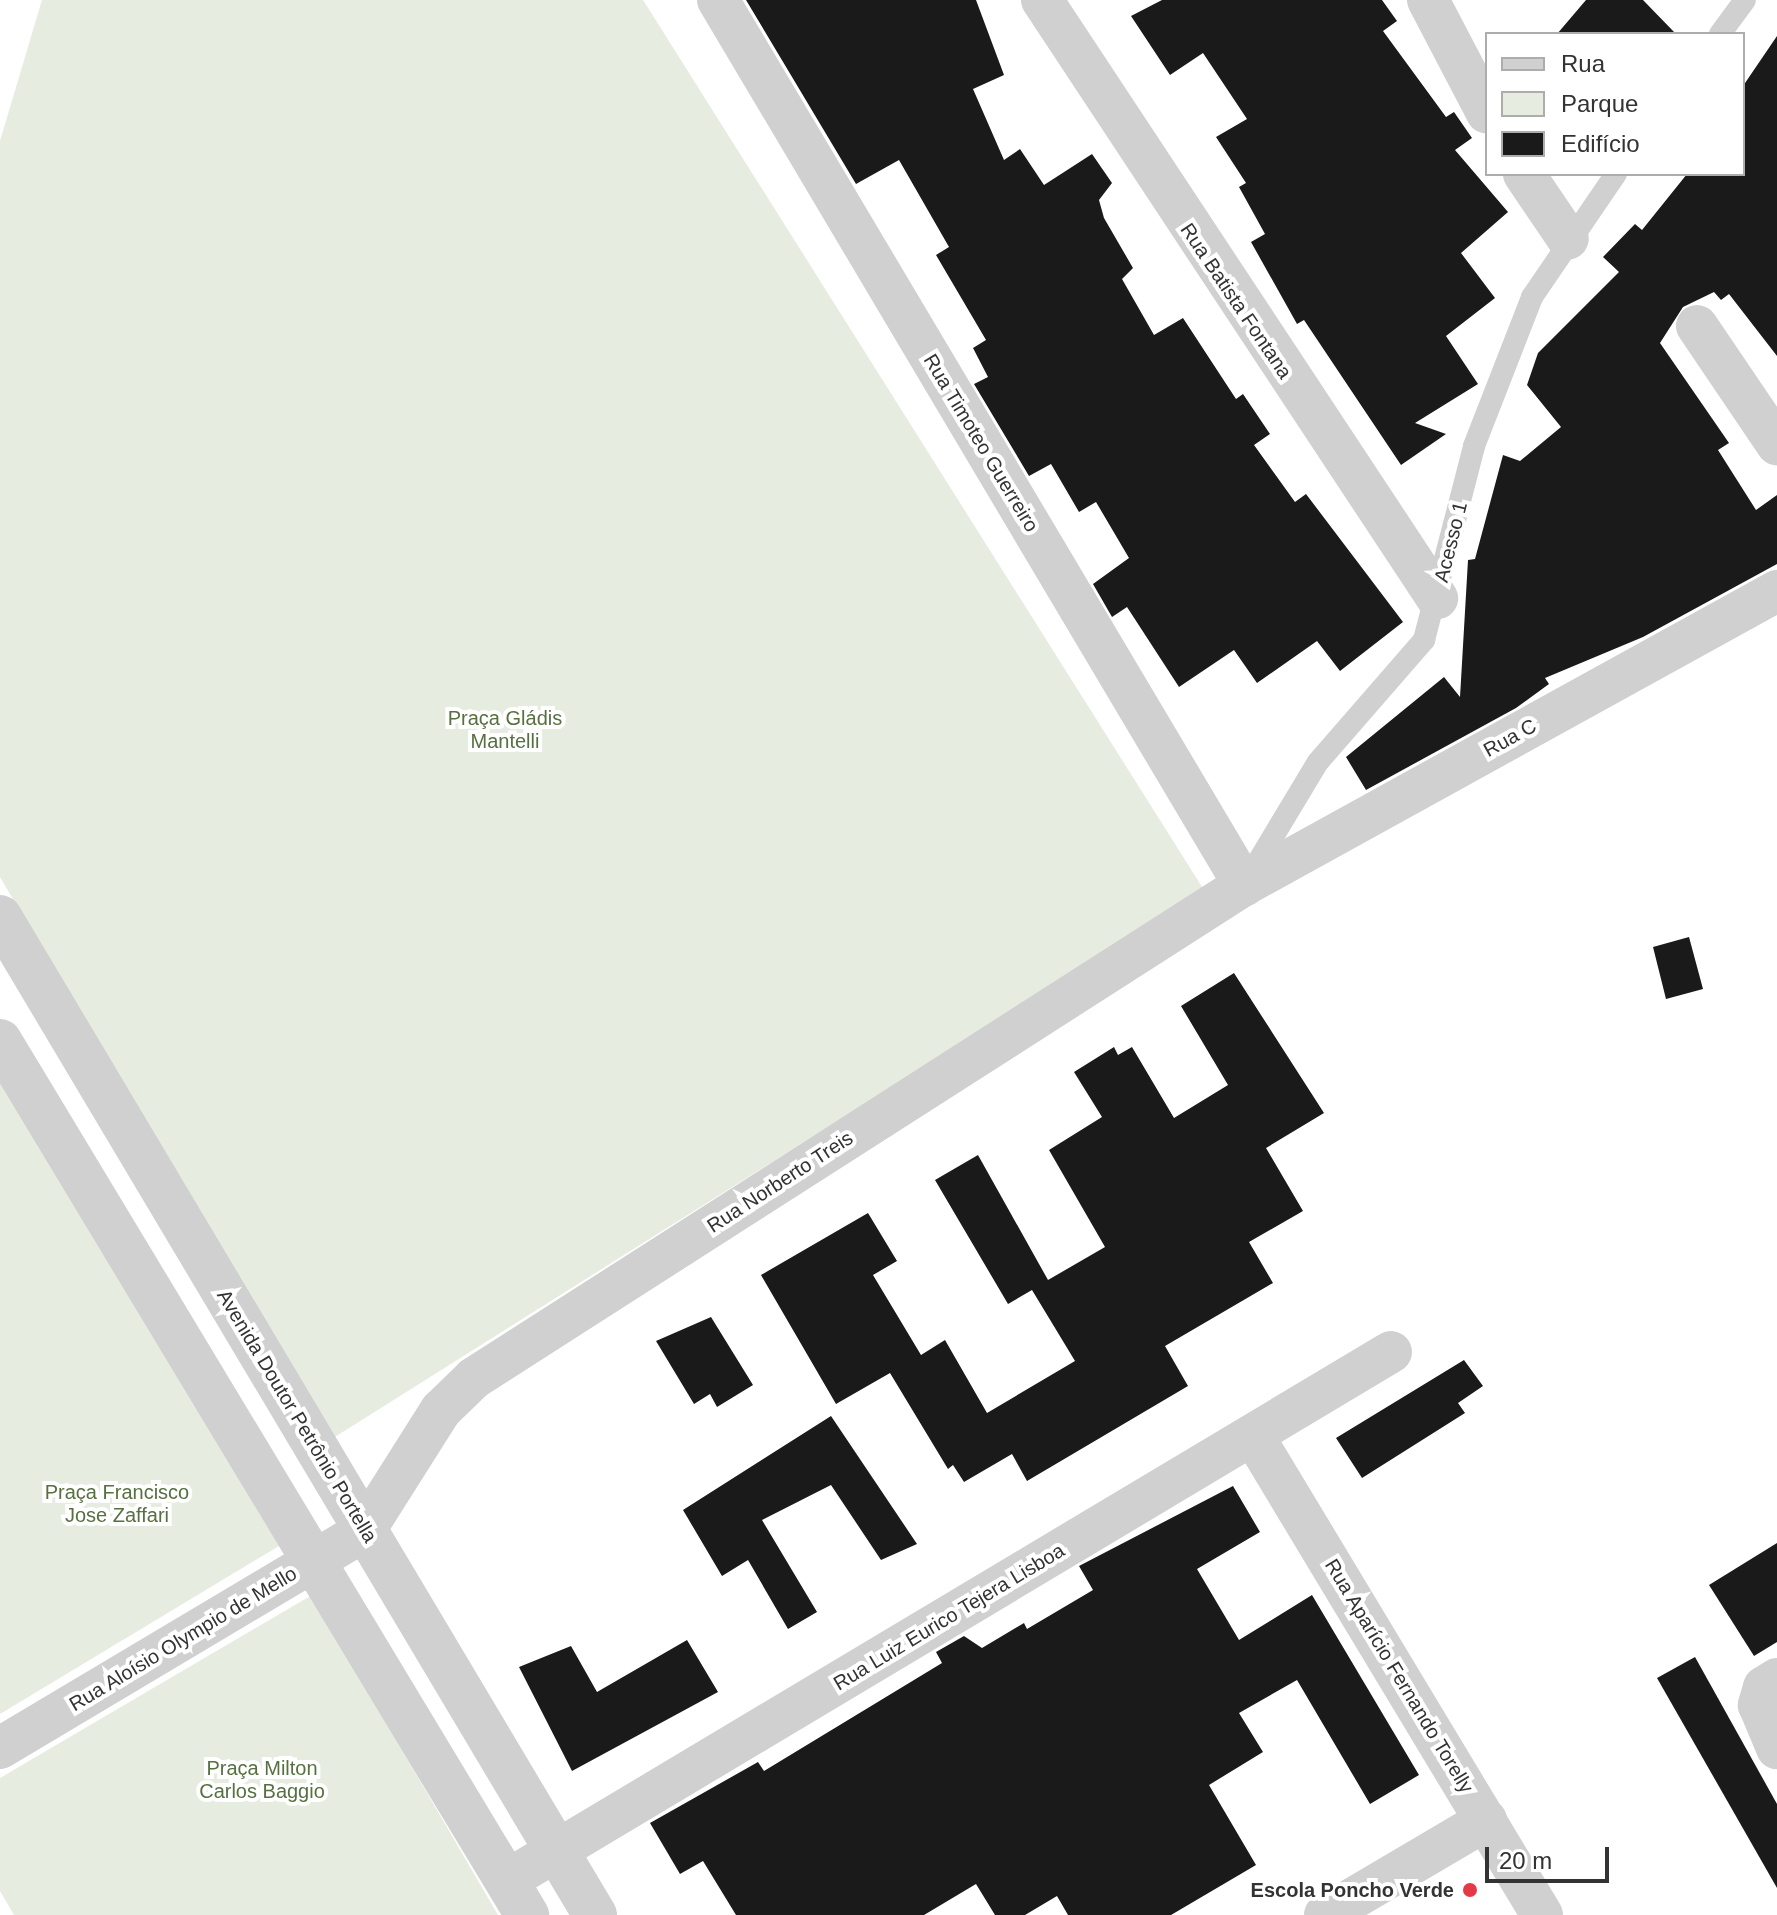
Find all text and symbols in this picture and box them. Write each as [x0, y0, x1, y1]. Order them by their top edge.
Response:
legend [1485, 32, 1745, 176]
text: Rua [1561, 50, 1605, 77]
text: Parque [1561, 90, 1638, 117]
text: Edifício [1561, 130, 1640, 157]
street label: Rua Batista Fontana [1175, 219, 1297, 383]
street label: Rua Timoteo Guerreiro [918, 349, 1044, 537]
street label: Acesso 1 [1429, 499, 1473, 585]
park label: Praça Gládis Mantelli [448, 706, 562, 753]
street label: Rua C [1479, 714, 1541, 762]
street label: Rua Norberto Treis [702, 1126, 858, 1238]
street label: Avenida Doutor Petrônio Portella [212, 1285, 382, 1547]
park label: Praça Francisco Jose Zaffari [45, 1480, 189, 1527]
street label: Rua Luiz Eurico Tejera Lisboa [829, 1538, 1069, 1696]
street label: Rua Aparício Fernando Torelly [1319, 1554, 1479, 1798]
street label: Rua Aloísio Olympio de Mello [64, 1561, 302, 1717]
park label: Praça Milton Carlos Baggio [199, 1757, 325, 1804]
scale bar [1489, 1831, 1613, 1881]
text: 20 m [1499, 1847, 1552, 1874]
place label: Escola Poncho Verde [1251, 1878, 1454, 1902]
marker: Escola Poncho Verde [1461, 1881, 1479, 1899]

